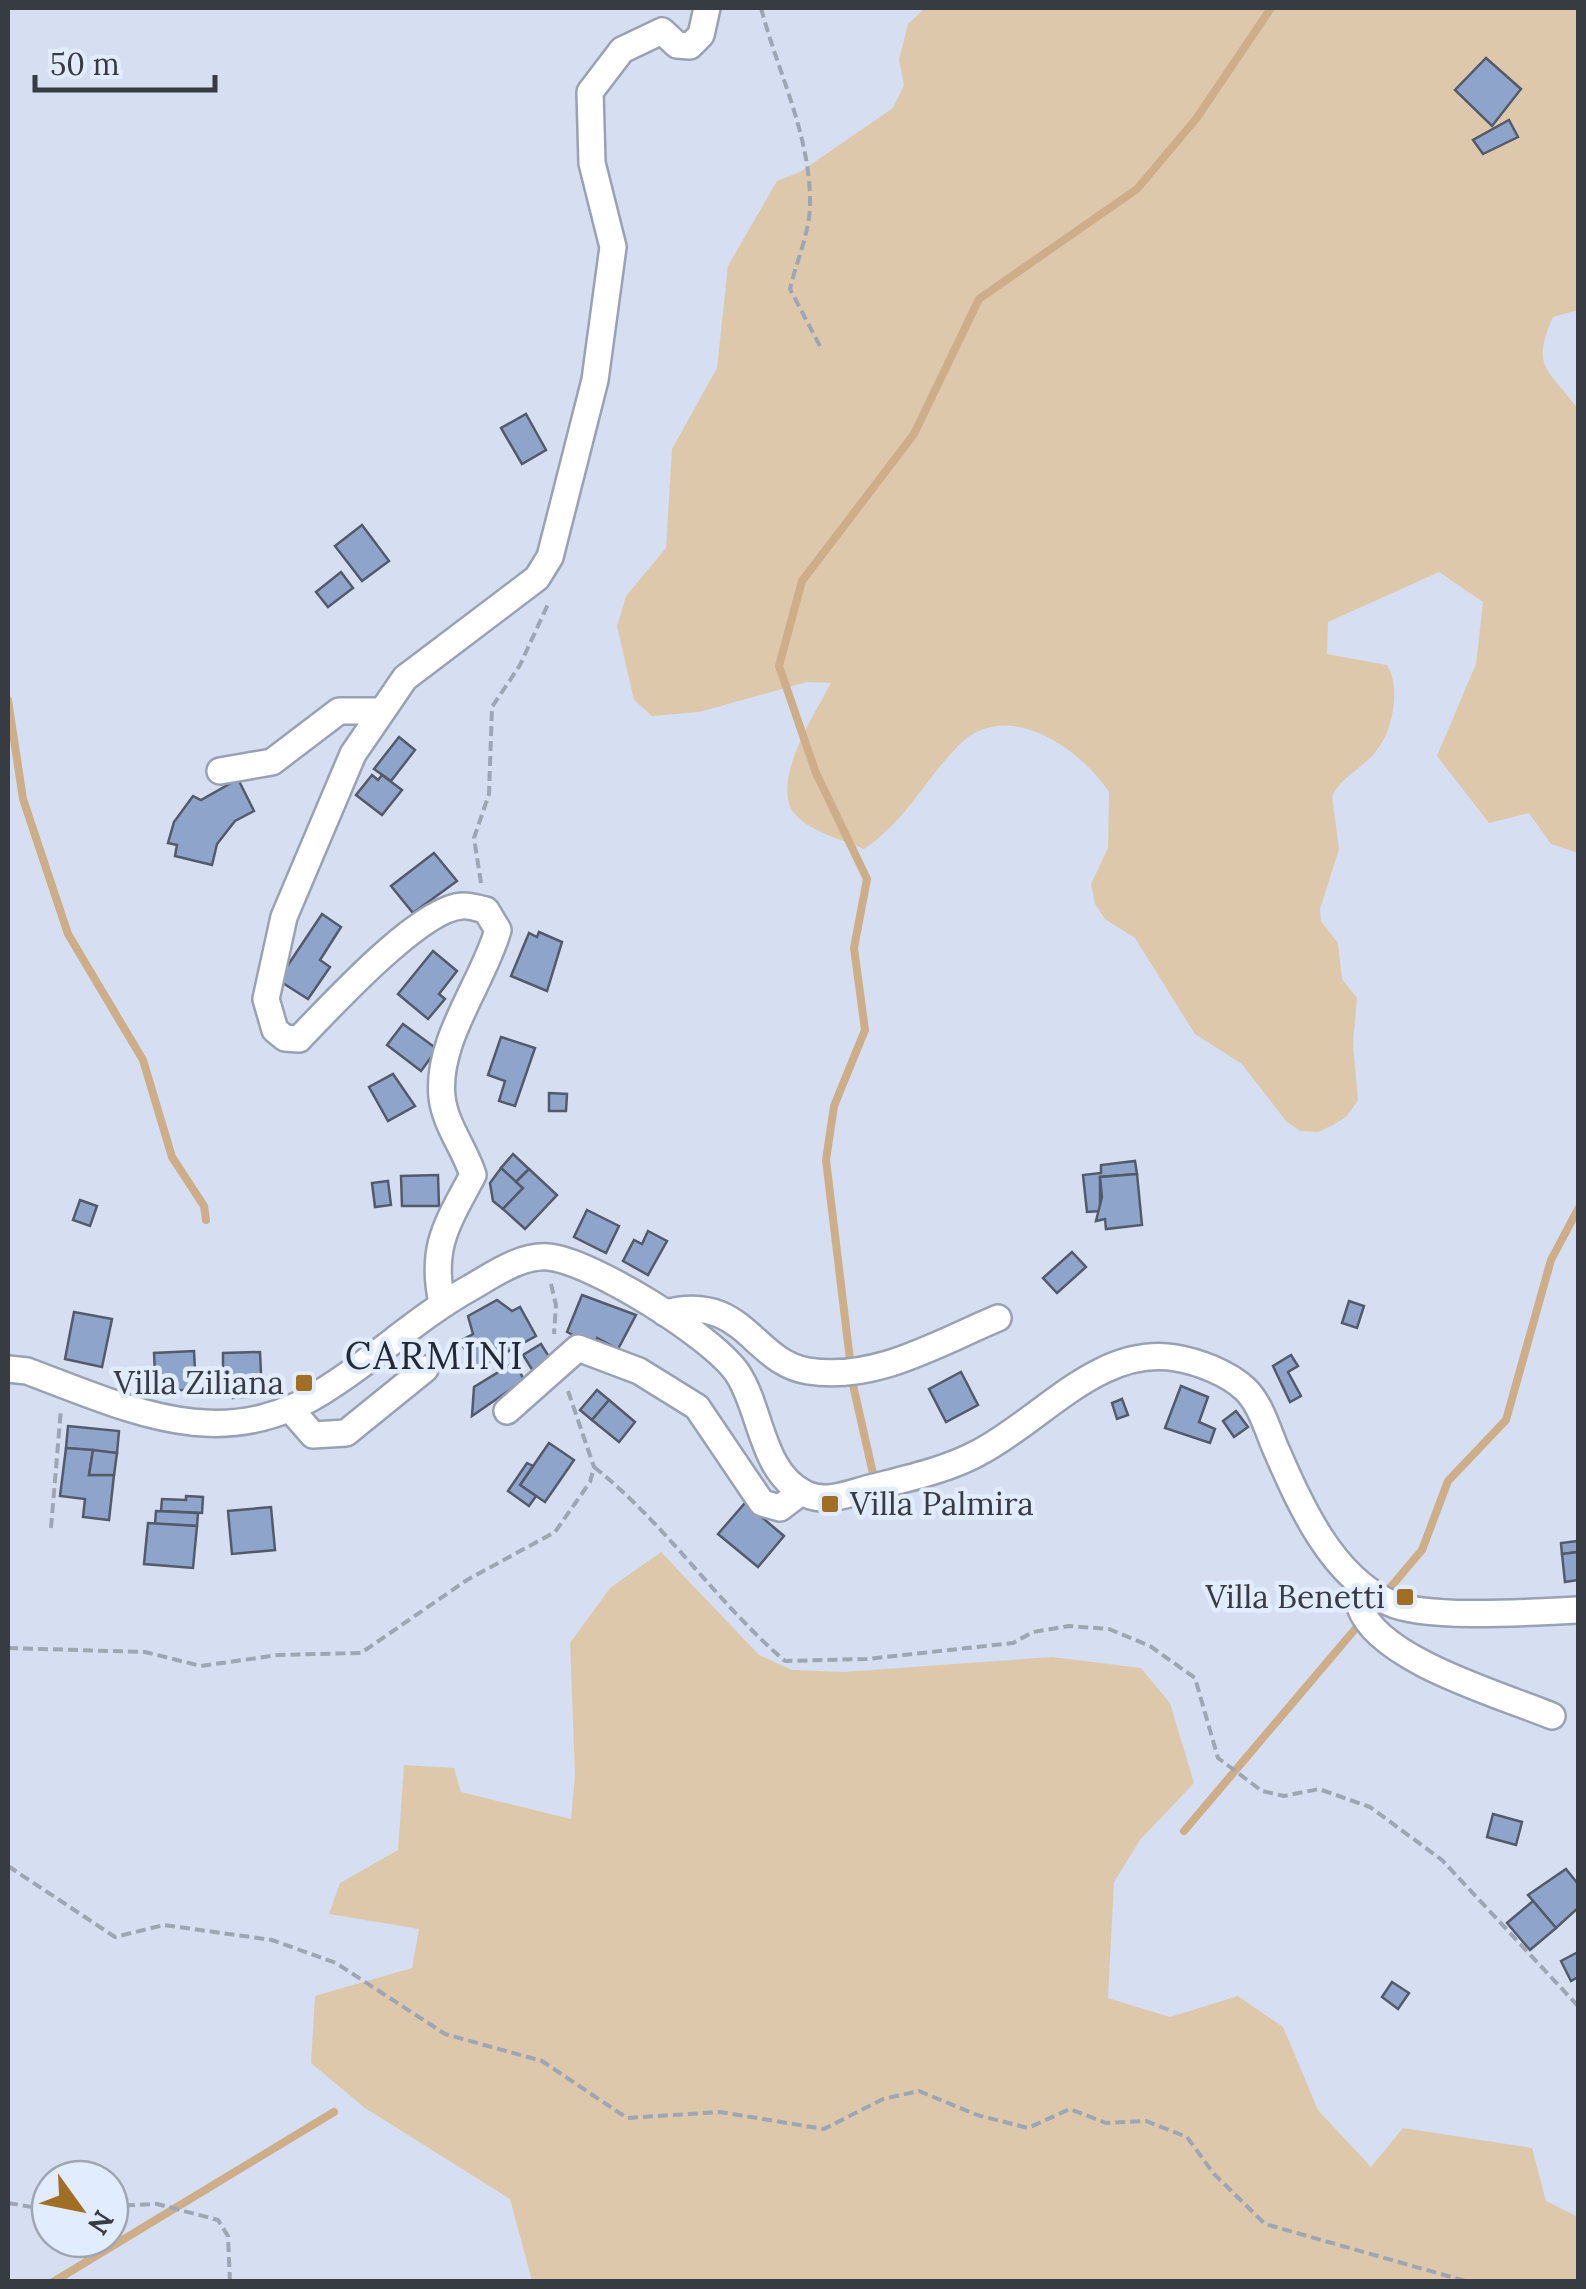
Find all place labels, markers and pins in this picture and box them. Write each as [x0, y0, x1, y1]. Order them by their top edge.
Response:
place label: Villa Ziliana [113, 1362, 284, 1403]
marker: Villa Ziliana [293, 1372, 315, 1394]
place label: Villa Palmira [849, 1483, 1034, 1524]
marker: Villa Palmira [819, 1493, 841, 1515]
place label: Villa Benetti [1204, 1576, 1385, 1617]
marker: Villa Benetti [1394, 1586, 1416, 1608]

